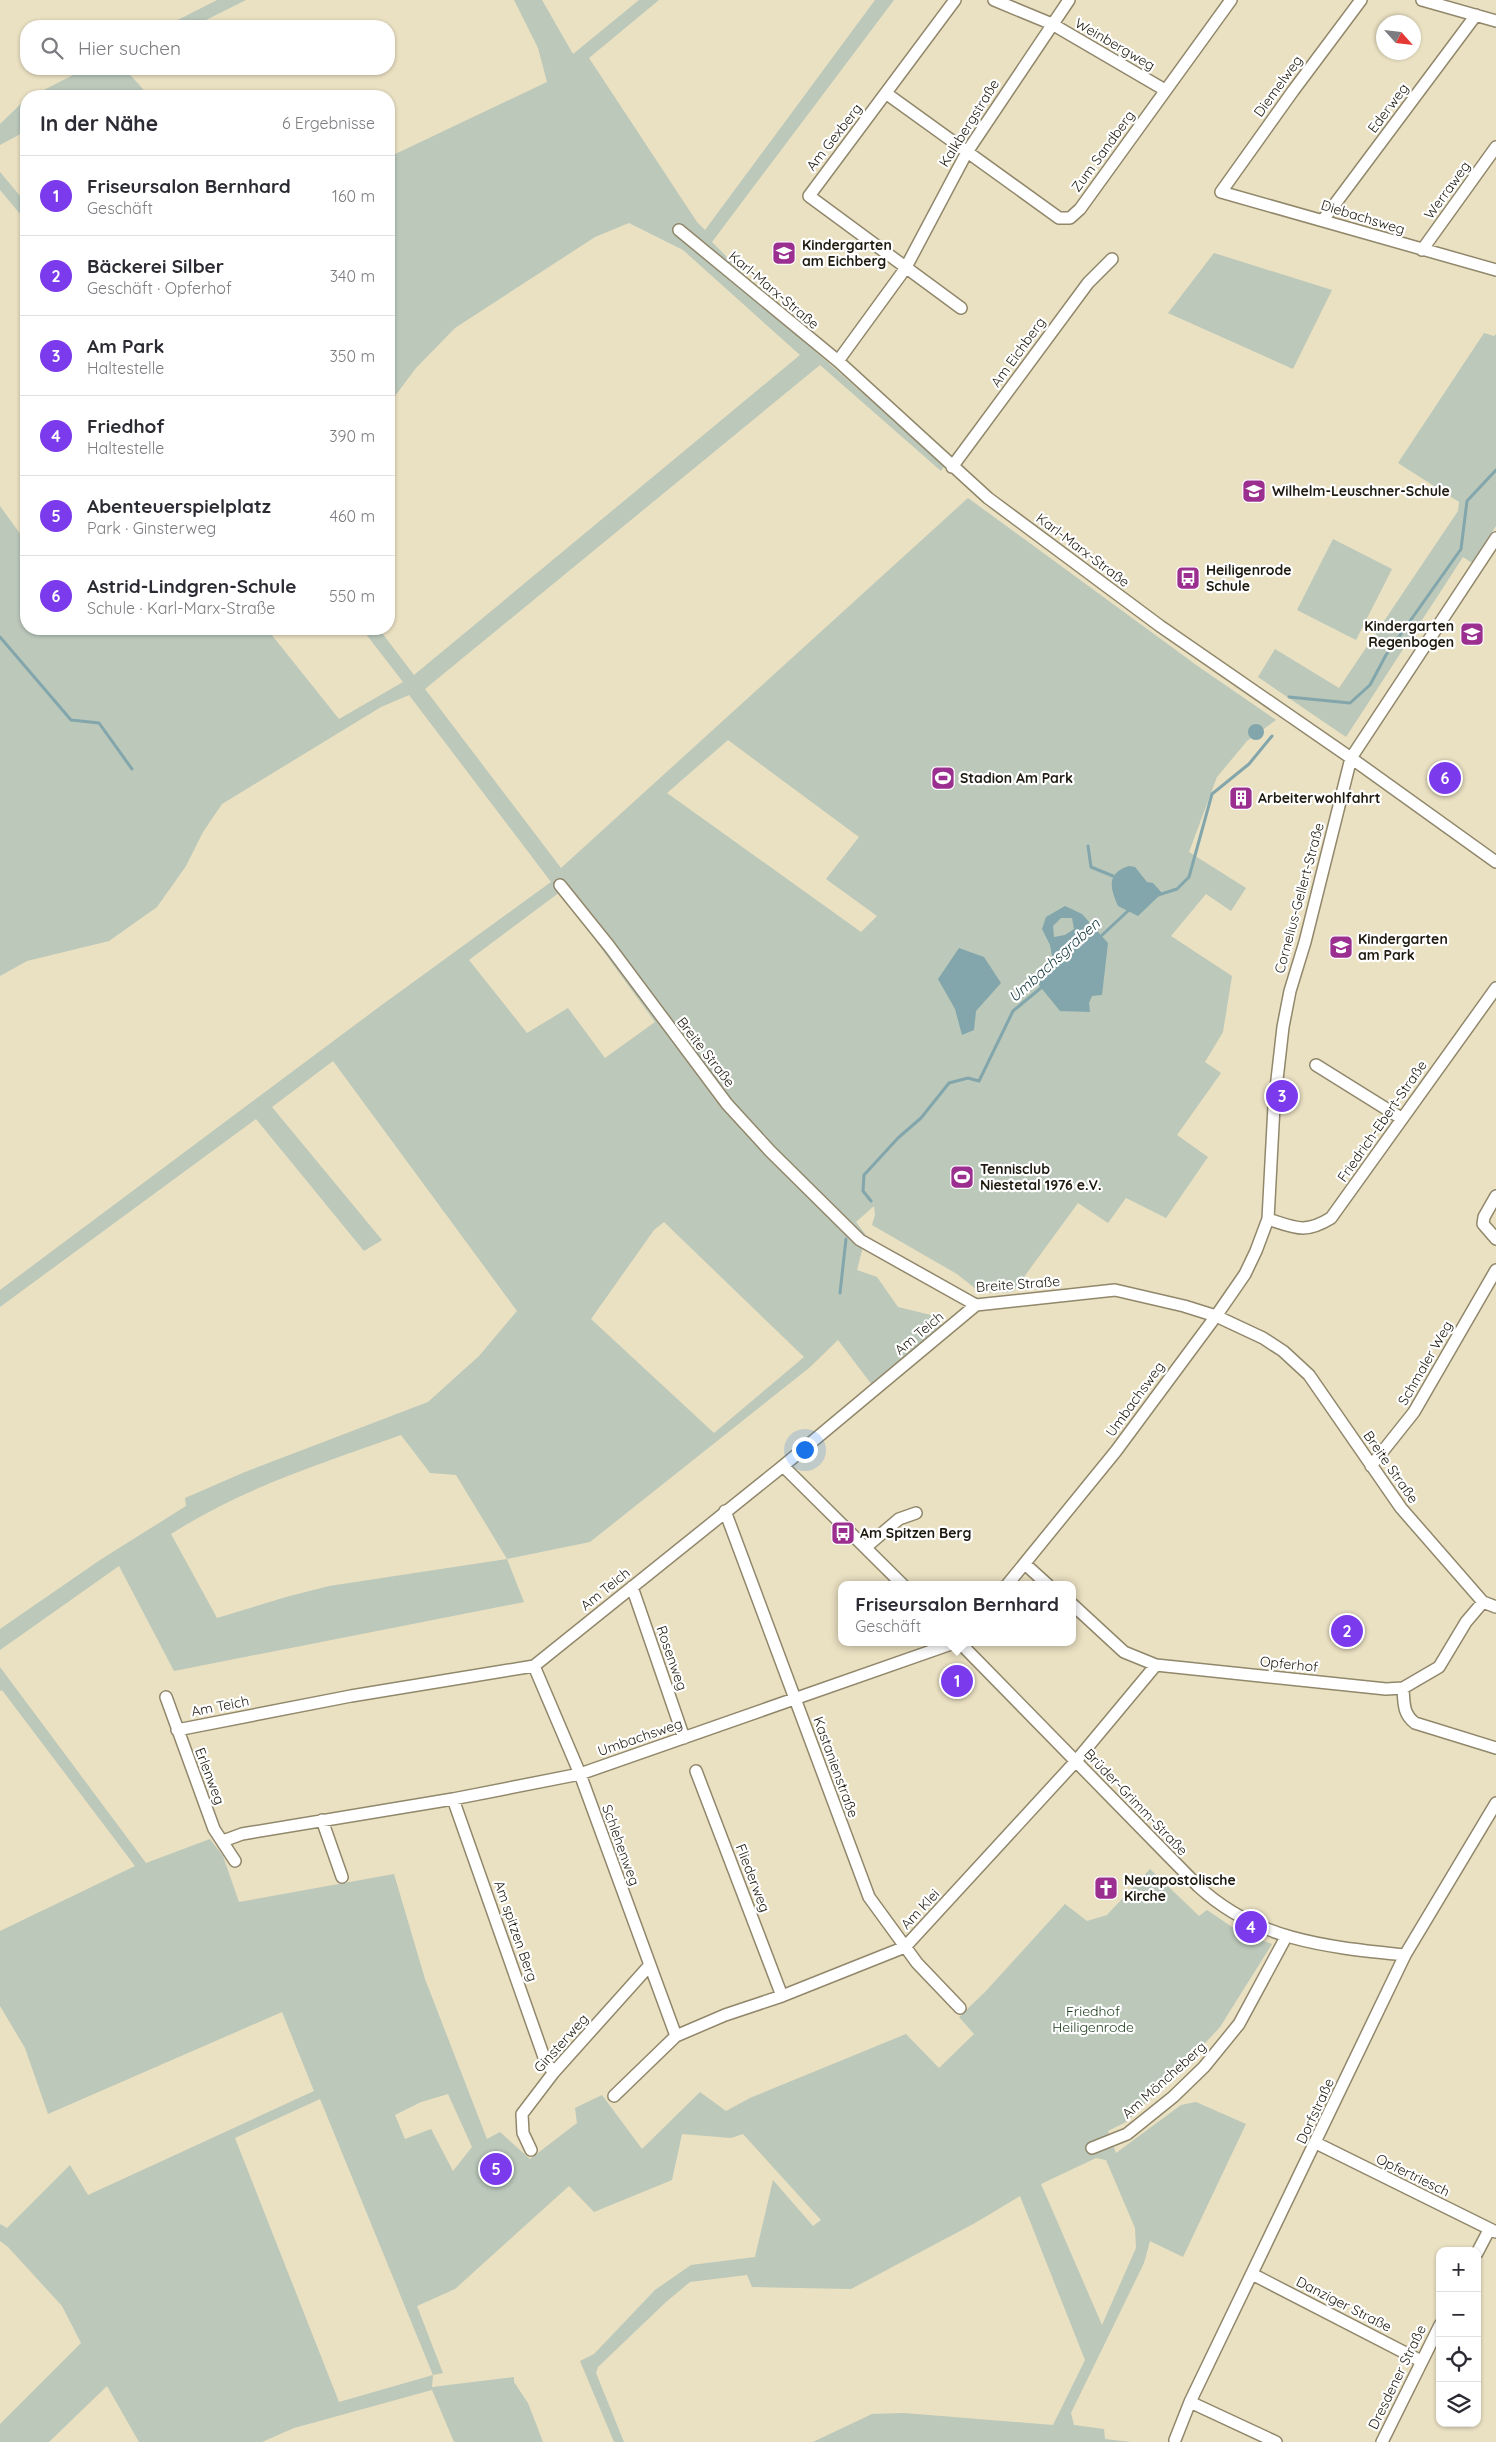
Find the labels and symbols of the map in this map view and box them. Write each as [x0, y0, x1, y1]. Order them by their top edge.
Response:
street label: Weinbergweg [1072, 14, 1158, 74]
north arrow [1376, 15, 1421, 60]
street label: Diemelweg [1250, 52, 1306, 120]
street label: Kalkbergstraße [935, 76, 1003, 170]
street label: Ederweg [1364, 80, 1412, 136]
street label: Am Gexberg [802, 100, 866, 174]
street label: Zum Sandberg [1067, 107, 1139, 195]
street label: Werraweg [1420, 157, 1474, 223]
street label: Diebachsweg [1319, 196, 1407, 238]
place label: Kindergarten am Eichberg [802, 236, 892, 270]
school or university icon: Kindergarten am Eichberg [771, 240, 797, 266]
street label: Karl-Marx-Straße [725, 247, 823, 333]
street label: Am Eichberg [987, 313, 1049, 391]
school or university icon: Wilhelm-Leuschner-Schule [1241, 478, 1267, 504]
place label: Wilhelm-Leuschner-Schule [1272, 482, 1450, 500]
street label: Karl-Marx-Straße [1033, 509, 1133, 591]
place label: Heiligenrode Schule [1206, 561, 1292, 595]
bus stop icon: Heiligenrode Schule [1175, 565, 1201, 591]
place label: Kindergarten Regenbogen [1364, 617, 1454, 651]
school or university icon: Kindergarten Regenbogen [1459, 621, 1485, 647]
pin: 6 [1429, 759, 1461, 797]
sports icon: Stadion Am Park [930, 765, 956, 791]
place label: Stadion Am Park [960, 769, 1073, 787]
building icon: Arbeiterwohlfahrt [1228, 785, 1254, 811]
place label: Arbeiterwohlfahrt [1258, 789, 1381, 807]
street label: Cornelius-Gellert-Straße [1270, 821, 1328, 975]
water label: Umbachsgraben [1004, 914, 1104, 1006]
place label: Kindergarten am Park [1358, 930, 1448, 964]
school or university icon: Kindergarten am Park [1328, 934, 1354, 960]
street label: Breite Straße [673, 1013, 739, 1091]
street label: Friedrich-Ebert-Straße [1333, 1057, 1431, 1185]
pin: 3 [1266, 1077, 1298, 1115]
place label: Tennisclub Niestetal 1976 e.V. [980, 1160, 1101, 1194]
sports icon: Tennisclub Niestetal 1976 e.V. [949, 1164, 975, 1190]
street label: Breite Straße [975, 1272, 1061, 1296]
street label: Am Teich [891, 1307, 947, 1359]
street label: Schmaler Weg [1394, 1318, 1456, 1408]
street label: Umbachsweg [1102, 1358, 1168, 1440]
street label: Breite Straße [1359, 1427, 1423, 1507]
your location [792, 1437, 818, 1463]
bus stop icon: Am Spitzen Berg [830, 1520, 856, 1546]
place label: Am Spitzen Berg [860, 1524, 971, 1542]
street label: Am Teich [577, 1564, 633, 1614]
pin: 2 [1331, 1612, 1363, 1650]
street label: Rosenweg [653, 1623, 691, 1693]
street label: Opferhof [1259, 1652, 1319, 1676]
pin: 1 [941, 1662, 973, 1700]
street label: Am Teich [190, 1692, 250, 1720]
street label: Umbachsweg [595, 1714, 685, 1760]
street label: Kastanienstraße [809, 1714, 863, 1820]
street label: Erlenweg [191, 1745, 229, 1807]
street label: Brüder-Grimm-Straße [1080, 1745, 1192, 1859]
street label: Schlehenweg [598, 1802, 644, 1888]
street label: Fliederweg [732, 1841, 774, 1915]
place label: Neuapostolische Kirche [1124, 1871, 1236, 1905]
church icon: Neuapostolische Kirche [1093, 1875, 1119, 1901]
street label: Am spitzen Berg [490, 1878, 542, 1984]
street label: Am Klei [897, 1885, 943, 1933]
pin: 4 [1235, 1908, 1267, 1946]
park label: Friedhof Heiligenrode [1052, 2002, 1134, 2036]
street label: Ginsterweg [530, 2010, 592, 2076]
street label: Am Möncheberg [1118, 2037, 1210, 2123]
street label: Dorfstraße [1292, 2075, 1338, 2147]
street label: Opfertriesch [1373, 2149, 1453, 2201]
pin: 5 [480, 2150, 512, 2188]
street label: Danziger Straße [1293, 2272, 1395, 2336]
street label: Dresdener Straße [1364, 2322, 1430, 2432]

